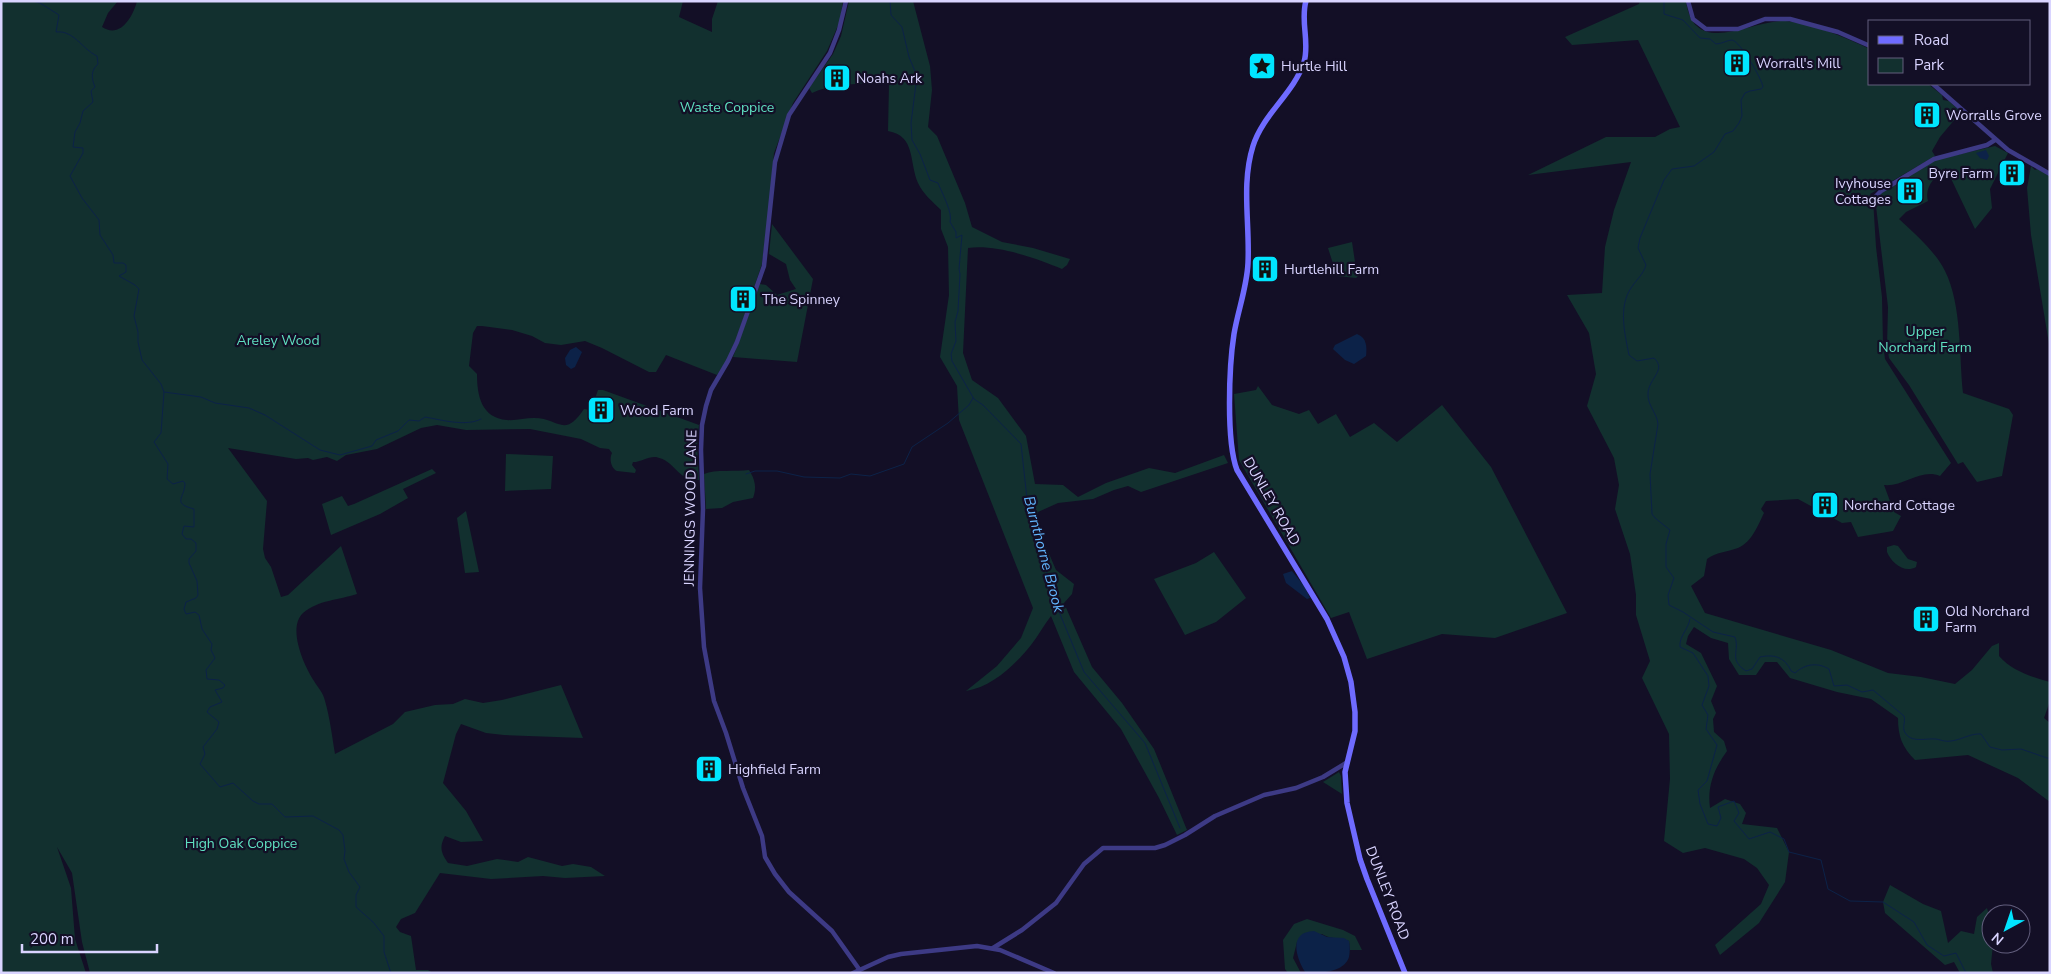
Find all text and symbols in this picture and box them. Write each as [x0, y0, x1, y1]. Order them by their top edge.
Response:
legend [1868, 20, 2031, 85]
text: Road [1914, 30, 1949, 50]
building icon: Worrall's Mill [1722, 48, 1752, 78]
place icon: Hurtle Hill [1247, 51, 1277, 81]
place label: Worrall's Mill [1756, 54, 1841, 73]
text: Park [1914, 55, 1944, 75]
place label: Hurtle Hill [1281, 57, 1348, 76]
building icon: Noahs Ark [822, 63, 852, 93]
place label: Noahs Ark [856, 69, 923, 88]
park label: Waste Coppice [680, 98, 774, 117]
building icon: Worralls Grove [1912, 100, 1942, 130]
place label: Worralls Grove [1946, 106, 2042, 125]
building icon: Byre Farm [1997, 158, 2027, 188]
place label: Byre Farm [1929, 164, 1993, 183]
place label: Ivyhouse Cottages [1835, 174, 1891, 209]
building icon: Ivyhouse Cottages [1895, 176, 1925, 206]
building icon: Hurtlehill Farm [1250, 254, 1280, 284]
place label: Hurtlehill Farm [1284, 260, 1379, 279]
building icon: The Spinney [728, 284, 758, 314]
place label: The Spinney [762, 290, 841, 309]
park label: Upper Norchard Farm [1878, 322, 1972, 357]
park label: Areley Wood [236, 331, 320, 350]
building icon: Wood Farm [586, 395, 616, 425]
place label: Wood Farm [620, 401, 694, 420]
street label: JENNINGS WOOD LANE [680, 430, 701, 587]
street label: DUNLEY ROAD [1239, 454, 1305, 549]
building icon: Norchard Cottage [1810, 490, 1840, 520]
water label: Burnthorne Brook [1019, 494, 1069, 615]
place label: Norchard Cottage [1844, 496, 1955, 515]
place label: Old Norchard Farm [1945, 602, 2030, 637]
building icon: Old Norchard Farm [1911, 604, 1941, 634]
building icon: Highfield Farm [694, 754, 724, 784]
place label: Highfield Farm [728, 760, 821, 779]
park label: High Oak Coppice [185, 834, 297, 853]
street label: DUNLEY ROAD [1361, 844, 1414, 943]
north arrow [1981, 904, 2031, 954]
scale bar [22, 922, 158, 954]
text: N [1988, 928, 2008, 949]
text: 200 m [30, 929, 74, 949]

